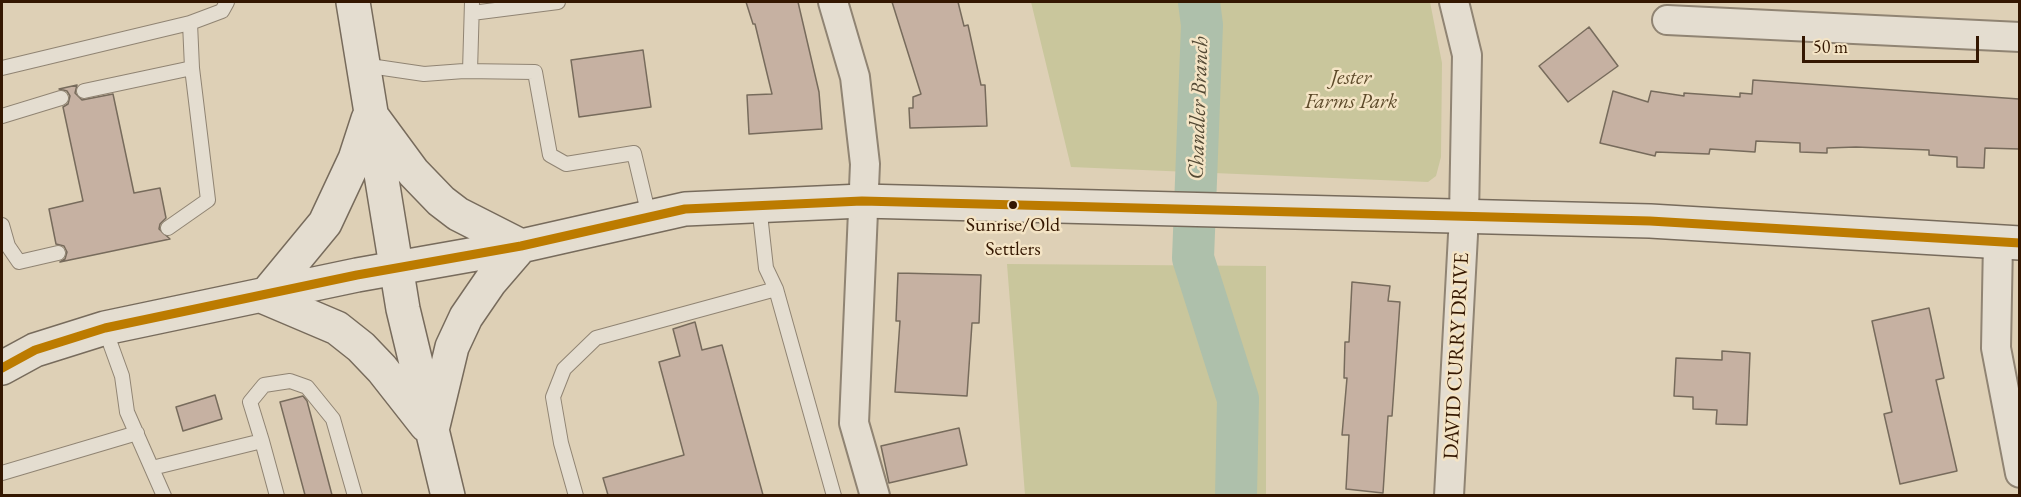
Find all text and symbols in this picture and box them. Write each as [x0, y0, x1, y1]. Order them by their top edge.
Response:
scale bar [1805, 24, 1982, 62]
text: 50 m [1813, 35, 1848, 58]
water label: Chandler Branch [1183, 36, 1215, 180]
park label: Jester Farms Park [1305, 65, 1397, 115]
marker: Sunrise/Old Settlers [1007, 199, 1019, 211]
place label: Sunrise/Old Settlers [966, 214, 1060, 261]
street label: DAVID CURRY DRIVE [1439, 252, 1475, 460]

